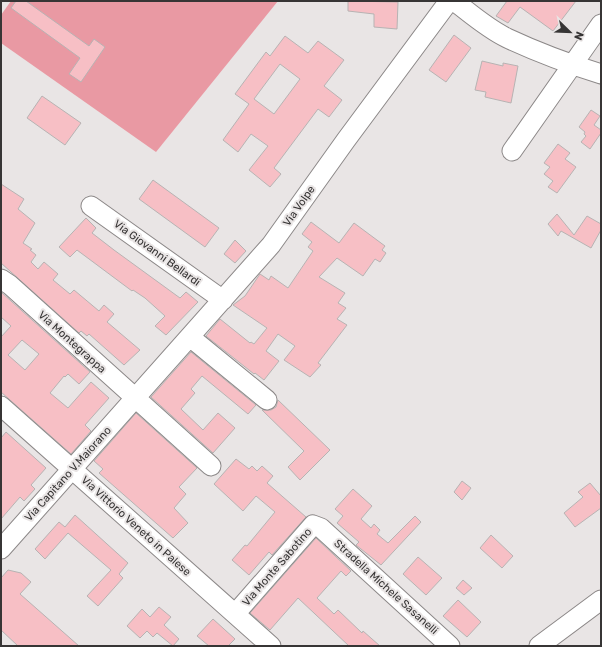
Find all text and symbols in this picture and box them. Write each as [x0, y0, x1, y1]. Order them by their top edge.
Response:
north arrow [550, 12, 590, 52]
text: N [571, 30, 586, 42]
street label: Via Volpe [280, 183, 318, 229]
street label: Via Giovanni Bellardi [111, 217, 203, 289]
street label: Via Montegrappa [35, 308, 109, 376]
street label: Via Capitano V.Maiorano [22, 424, 114, 524]
street label: Via Vittorio Veneto in Palese [78, 473, 194, 579]
street label: Via Monte Sabotino [240, 525, 314, 609]
street label: Stradella Michele Sasanelli [331, 537, 441, 637]

